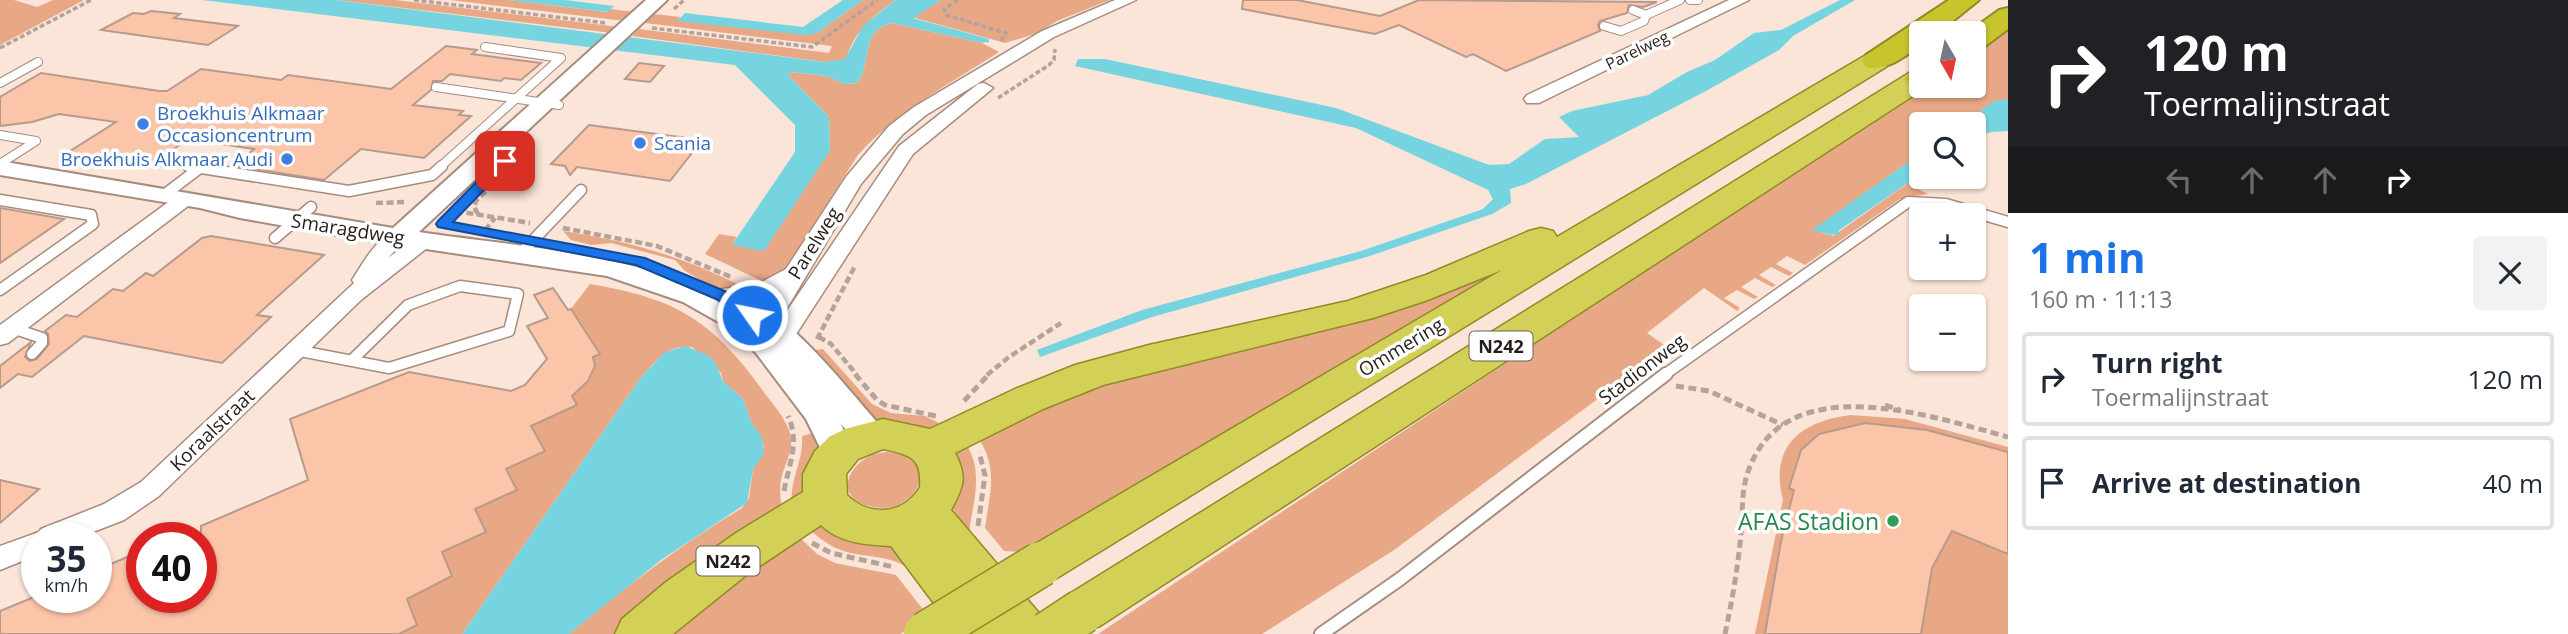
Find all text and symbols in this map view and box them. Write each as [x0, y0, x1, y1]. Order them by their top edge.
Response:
text: 120 m [2144, 19, 2289, 85]
north arrow [1909, 21, 1986, 98]
map controls [1909, 21, 1986, 371]
street label: Parelweg [1602, 25, 1673, 75]
icon: right [2029, 28, 2120, 119]
text: Toermalijnstraat [2144, 82, 2390, 125]
place label: Broekhuis Alkmaar Occasioncentrum [157, 100, 325, 148]
button: search [1909, 112, 1986, 189]
marker: Broekhuis Alkmaar Occasioncentrum [135, 116, 151, 132]
place label: Scania [654, 130, 711, 156]
pin [475, 131, 535, 191]
marker: Scania [632, 135, 648, 151]
icon: arrive [486, 142, 524, 180]
place label: Broekhuis Alkmaar Audi [61, 146, 273, 172]
marker: Broekhuis Alkmaar Audi [279, 151, 295, 167]
icon: left [2160, 161, 2198, 199]
icon: ahead [2233, 161, 2271, 199]
icon: ahead [2306, 161, 2344, 199]
icon: right [2379, 161, 2417, 199]
street label: Parelweg [782, 202, 846, 284]
button: + [1909, 203, 1986, 280]
street label: Smaragdweg [289, 207, 407, 251]
text: 1 min [2029, 228, 2146, 285]
button: close [2473, 236, 2547, 310]
position arrow [715, 278, 789, 352]
text: 160 m · 11:13 [2029, 283, 2172, 315]
button: − [1909, 294, 1986, 371]
street label: Ommering [1354, 311, 1448, 383]
street label: Stadionweg [1593, 328, 1691, 410]
road number: N242 [1470, 332, 1532, 360]
text: Turn right [2092, 345, 2223, 381]
icon: right [2033, 360, 2071, 398]
text: 120 m [2468, 361, 2543, 397]
text: Toermalijnstraat [2092, 381, 2269, 413]
street label: Koraalstraat [164, 383, 260, 477]
icon: arrive [2033, 464, 2071, 502]
text: Arrive at destination [2092, 465, 2361, 501]
text: 40 m [2482, 465, 2543, 501]
place label: AFAS Stadion [1738, 505, 1879, 537]
marker: AFAS Stadion [1885, 513, 1901, 529]
speed limit sign: 40 [126, 522, 217, 613]
text: 35 [46, 535, 87, 582]
road number: N242 [696, 546, 760, 576]
text: km/h [45, 573, 88, 597]

